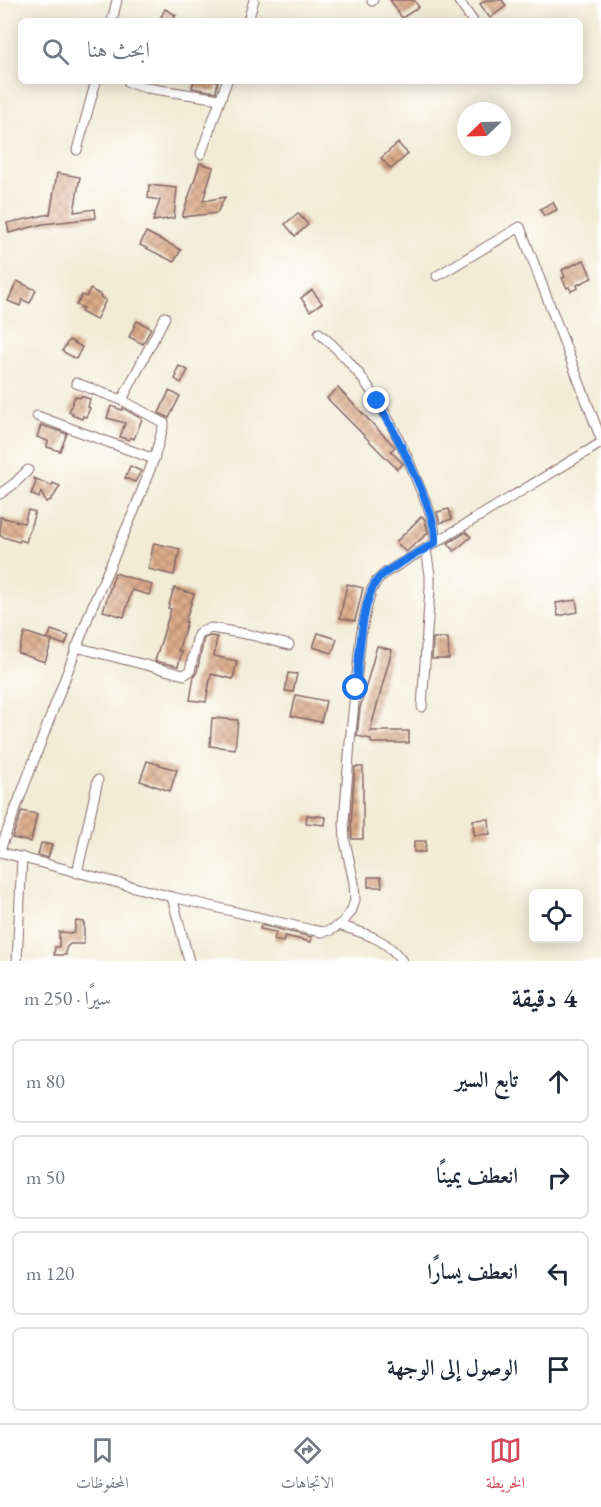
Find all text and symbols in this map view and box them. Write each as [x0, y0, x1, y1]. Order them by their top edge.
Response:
search box [18, 18, 583, 84]
icon: search [39, 35, 72, 68]
text: ابحث هنا [87, 35, 150, 64]
north arrow [457, 102, 511, 156]
route end [363, 387, 389, 413]
route start [342, 674, 368, 700]
map controls [529, 889, 583, 943]
button: locate [529, 889, 583, 943]
text: 4 دقيقة [512, 981, 577, 1015]
text: سيرًا · 250 m [24, 985, 111, 1011]
text: تابع السير [455, 1065, 518, 1094]
icon: ahead [542, 1065, 575, 1098]
text: 80 m [26, 1068, 65, 1094]
text: انعطف يمينًا [436, 1161, 518, 1190]
icon: right [542, 1161, 575, 1194]
text: 50 m [26, 1164, 65, 1190]
text: انعطف يسارًا [427, 1257, 518, 1286]
icon: left [542, 1257, 575, 1290]
text: 120 m [26, 1260, 74, 1286]
text: الوصول إلى الوجهة [387, 1353, 518, 1382]
icon: arrive [542, 1353, 575, 1386]
tab: المحفوظات [76, 1434, 129, 1498]
tab: الاتجاهات [281, 1434, 334, 1498]
tab: الخريطة [486, 1434, 525, 1498]

